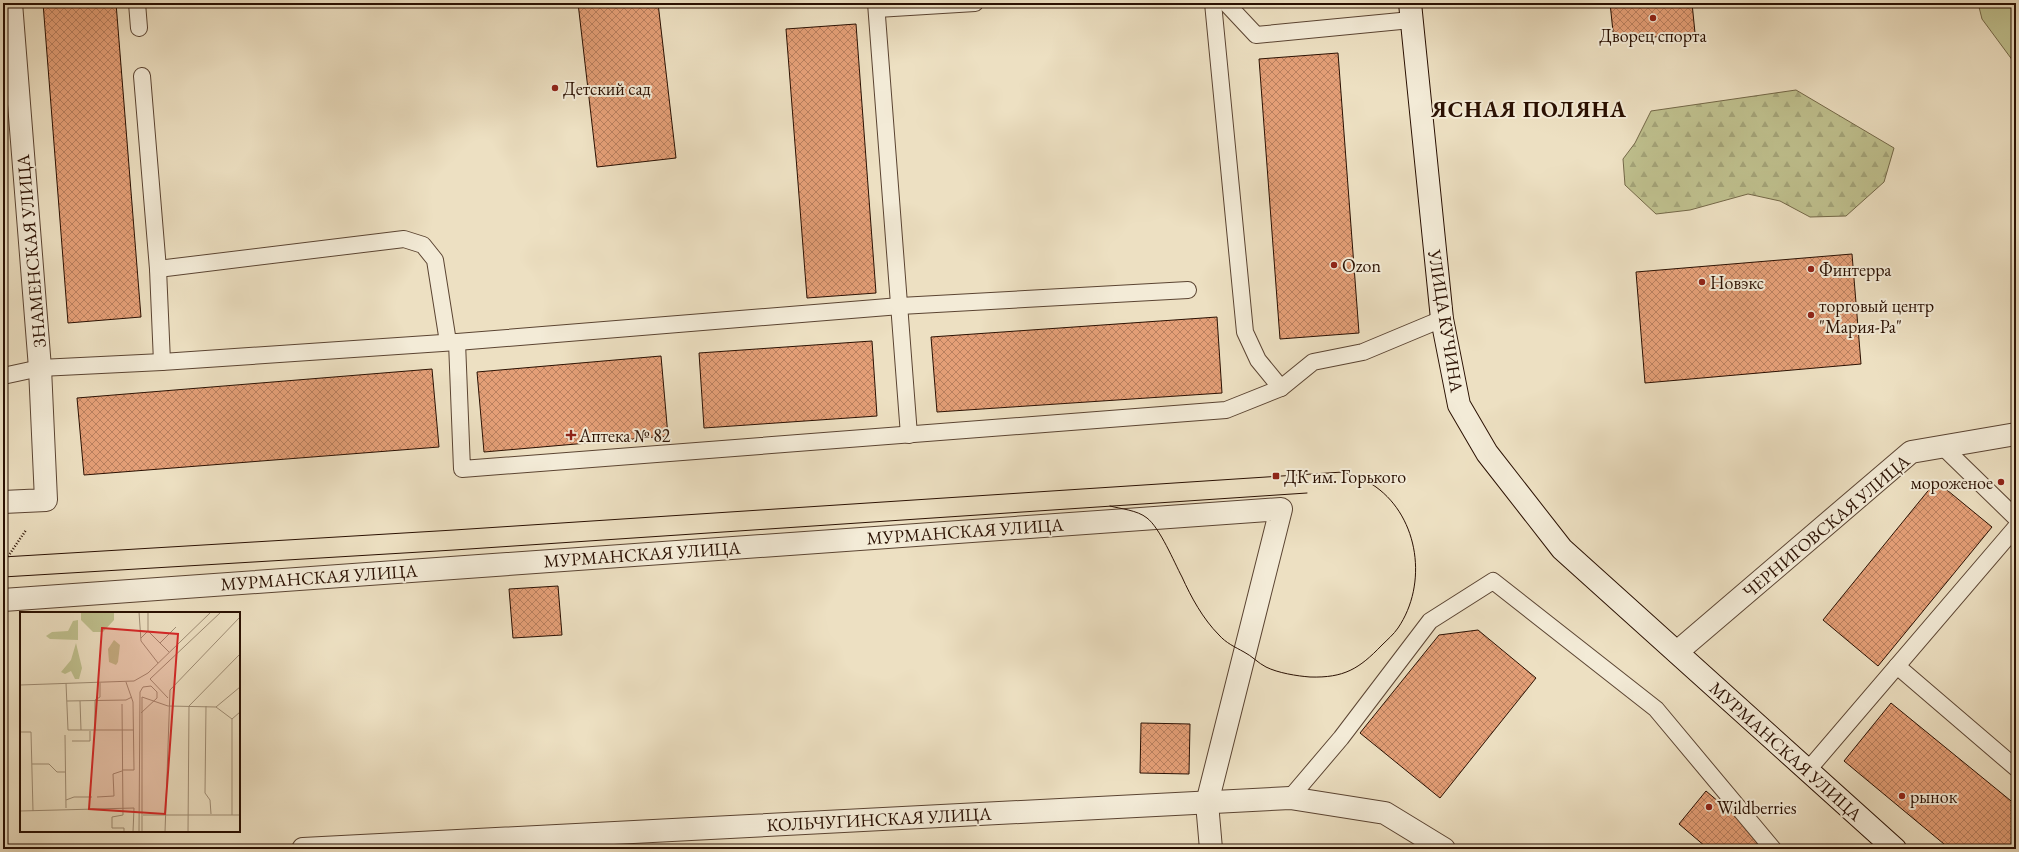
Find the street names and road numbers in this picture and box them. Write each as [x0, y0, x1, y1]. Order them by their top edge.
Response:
street label: ЗНАМЕНСКАЯ УЛИЦА [11, 153, 51, 349]
street label: УЛИЦА КУЧИНА [1423, 247, 1469, 395]
street label: ЧЕРНИГОВСКАЯ УЛИЦА [1738, 449, 1915, 603]
street label: МУРМАНСКАЯ УЛИЦА [866, 513, 1065, 549]
street label: МУРМАНСКАЯ УЛИЦА [543, 536, 742, 572]
street label: МУРМАНСКАЯ УЛИЦА [220, 559, 419, 595]
street label: МУРМАНСКАЯ УЛИЦА [1705, 676, 1868, 826]
street label: КОЛЬЧУГИНСКАЯ УЛИЦА [766, 802, 992, 836]

